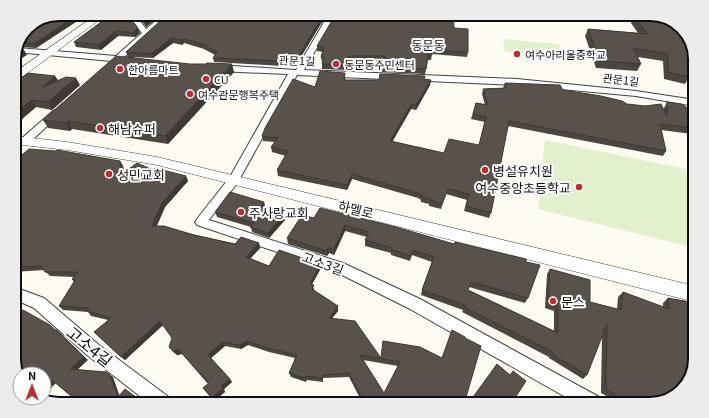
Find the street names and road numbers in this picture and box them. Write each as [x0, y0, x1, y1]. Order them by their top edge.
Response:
street label: 관문1길 [278, 51, 316, 69]
street label: 관문1길 [602, 69, 640, 89]
street label: 하멜로 [336, 195, 376, 223]
street label: 고소3길 [299, 247, 347, 279]
street label: 고소4길 [62, 320, 118, 372]

